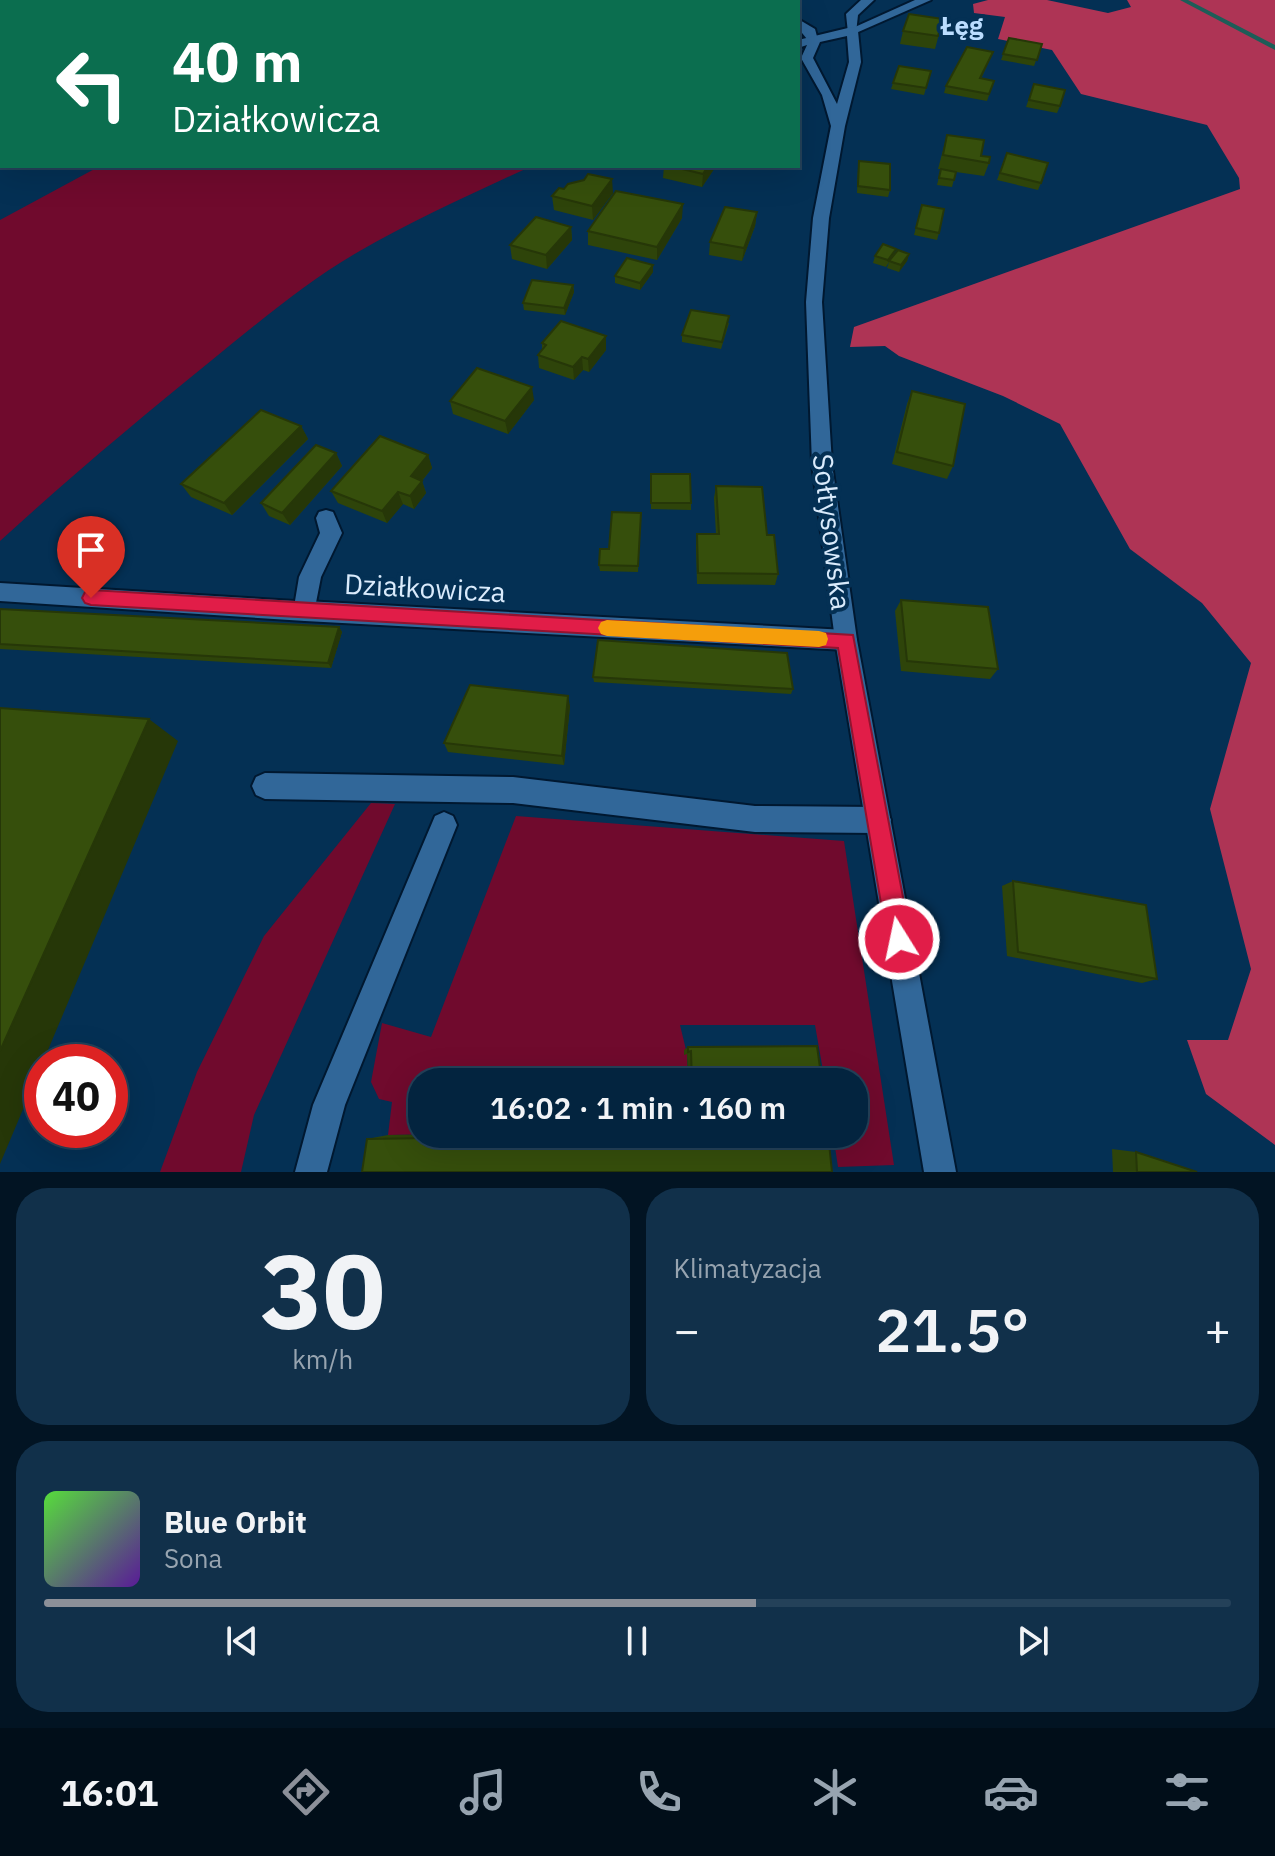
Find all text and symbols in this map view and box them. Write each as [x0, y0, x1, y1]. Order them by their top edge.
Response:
district label: Łęg [940, 8, 984, 42]
text: 40 m [172, 25, 302, 97]
icon: left [40, 32, 144, 136]
text: Działkowicza [172, 95, 380, 142]
street label: Sołtysowska [805, 452, 860, 612]
pin [57, 516, 125, 598]
icon: arrive [69, 528, 113, 572]
street label: Działkowicza [343, 565, 507, 610]
position arrow [857, 897, 941, 981]
speed limit sign: 40 [24, 1044, 128, 1148]
text: 16:02 · 1 min · 160 m [490, 1088, 786, 1127]
text: 30 [260, 1222, 385, 1358]
text: Klimatyzacja [674, 1251, 822, 1285]
text: 21.5° [875, 1290, 1029, 1369]
text: − [674, 1301, 700, 1358]
text: + [1205, 1301, 1231, 1358]
text: km/h [292, 1342, 353, 1376]
text: Blue Orbit [164, 1502, 307, 1541]
text: Sona [164, 1541, 222, 1575]
icon: previous [220, 1619, 264, 1663]
icon: pause [615, 1619, 659, 1663]
icon: next [1011, 1619, 1055, 1663]
icon: directions [278, 1764, 334, 1820]
icon: music [455, 1764, 511, 1820]
icon: phone [631, 1764, 687, 1820]
icon: climate [807, 1764, 863, 1820]
icon: car [983, 1764, 1039, 1820]
icon: filters [1159, 1764, 1215, 1820]
text: 16:01 [60, 1769, 158, 1816]

